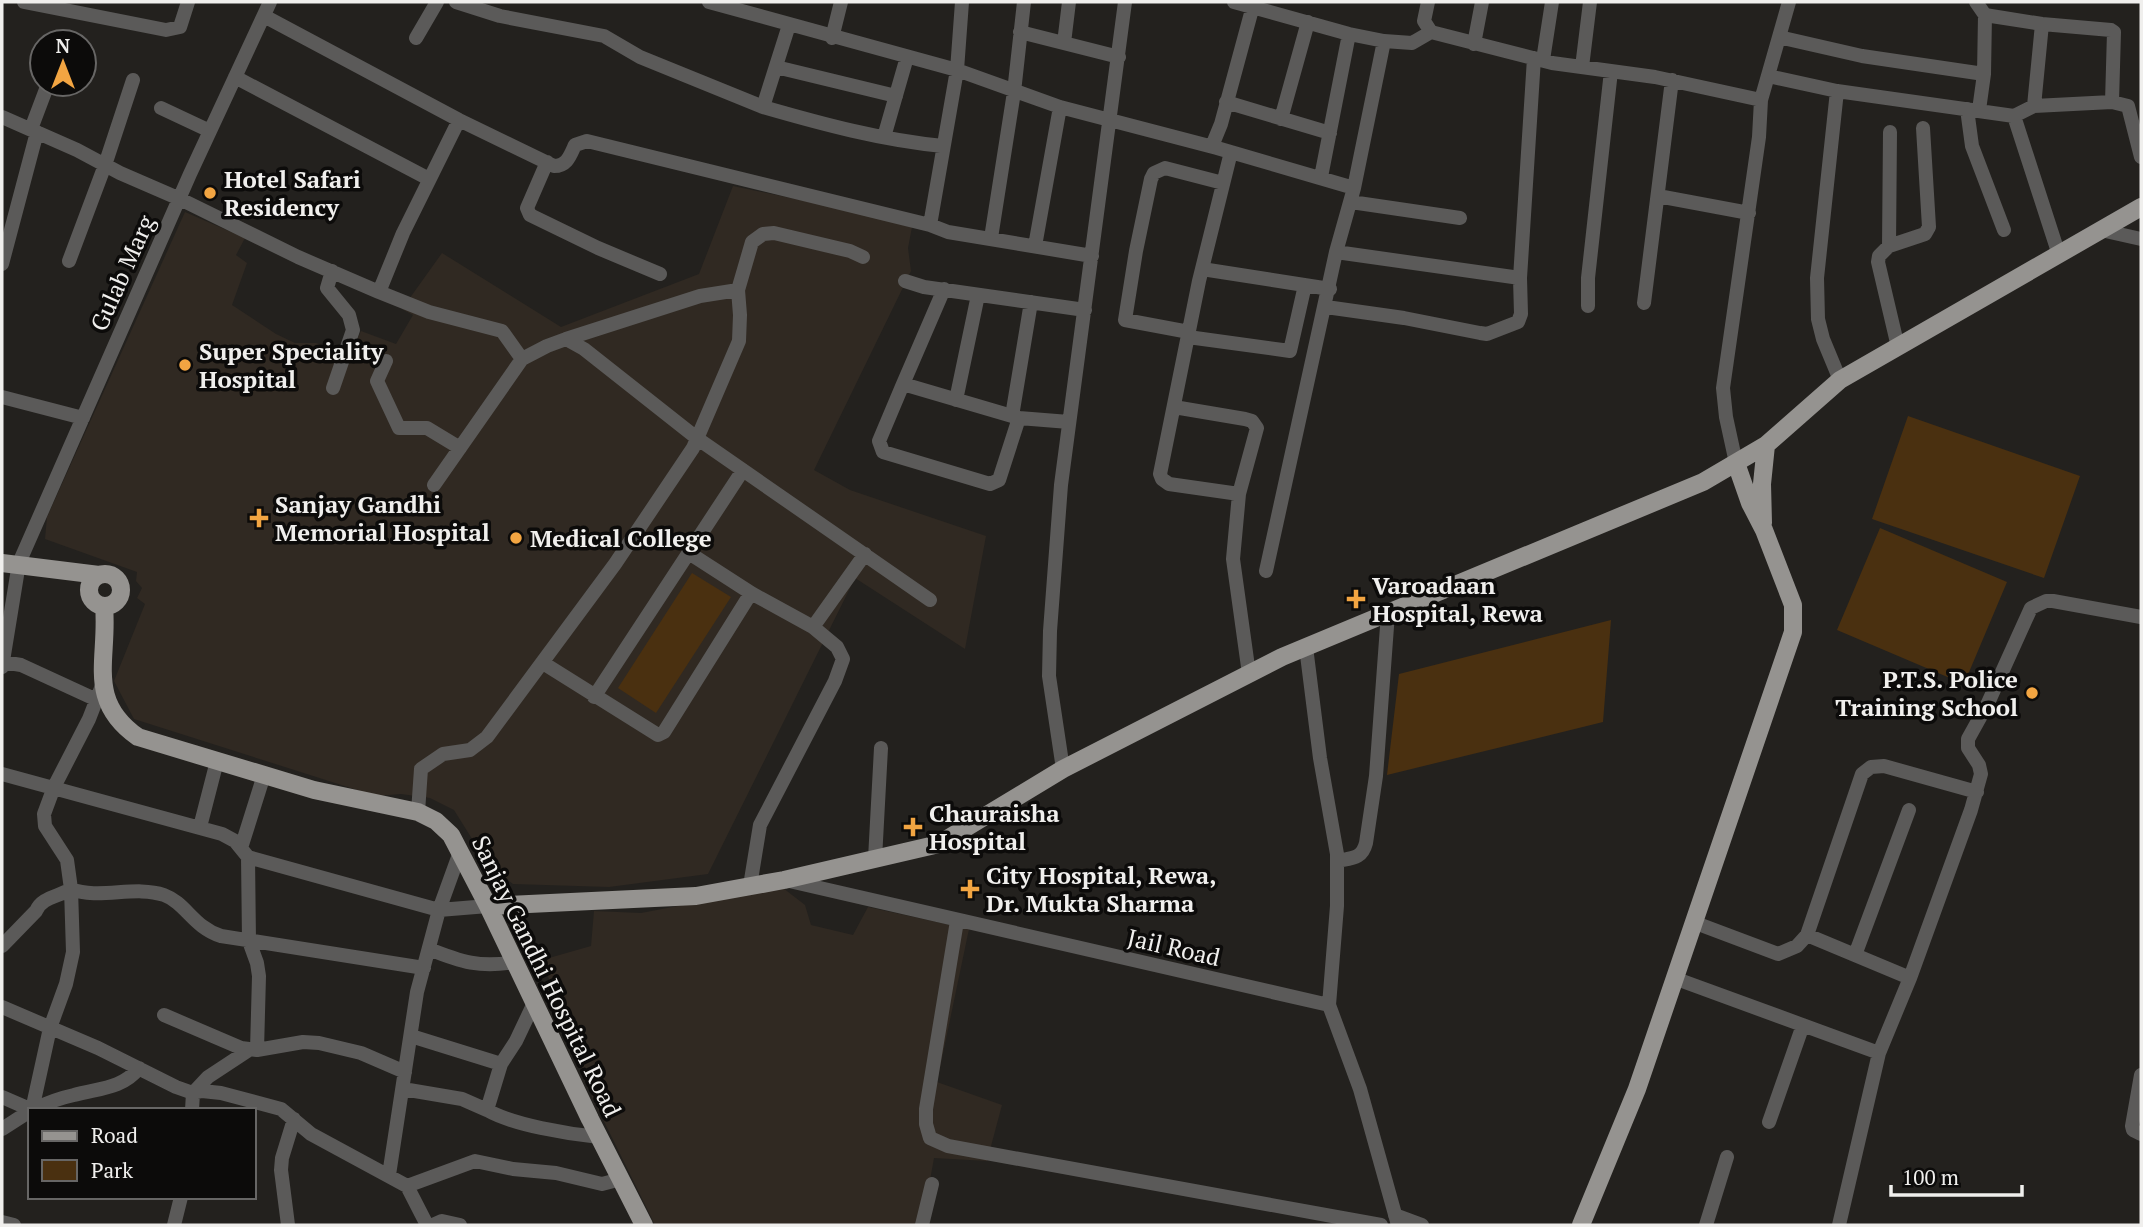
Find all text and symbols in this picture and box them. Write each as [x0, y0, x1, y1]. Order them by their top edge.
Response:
north arrow [28, 28, 98, 98]
text: N [56, 33, 71, 58]
place label: Hotel Safari Residency [224, 163, 361, 223]
marker: Hotel Safari Residency [202, 185, 218, 201]
street label: Gulab Marg [82, 210, 162, 336]
place label: Super Speciality Hospital [199, 335, 385, 395]
marker: Super Speciality Hospital [177, 357, 193, 373]
place label: Sanjay Gandhi Memorial Hospital [275, 488, 490, 548]
marker: Sanjay Gandhi Memorial Hospital [249, 508, 269, 528]
place label: Medical College [530, 522, 712, 554]
marker: Medical College [508, 530, 524, 546]
place label: Varoadaan Hospital, Rewa [1372, 569, 1544, 629]
marker: Varoadaan Hospital, Rewa [1346, 589, 1366, 609]
place label: P.T.S. Police Training School [1835, 663, 2018, 723]
marker: P.T.S. Police Training School [2024, 685, 2040, 701]
place label: Chauraisha Hospital [929, 797, 1060, 857]
marker: Chauraisha Hospital [903, 817, 923, 837]
street label: Sanjay Gandhi Hospital Road [465, 830, 629, 1122]
place label: City Hospital, Rewa, Dr. Mukta Sharma [986, 859, 1217, 919]
marker: City Hospital, Rewa, Dr. Mukta Sharma [960, 879, 980, 899]
street label: Jail Road [1125, 921, 1223, 973]
legend [28, 1108, 256, 1199]
text: Road [91, 1121, 138, 1149]
scale bar [1891, 1154, 2022, 1198]
text: Park [91, 1156, 133, 1184]
text: 100 m [1902, 1163, 1959, 1191]

